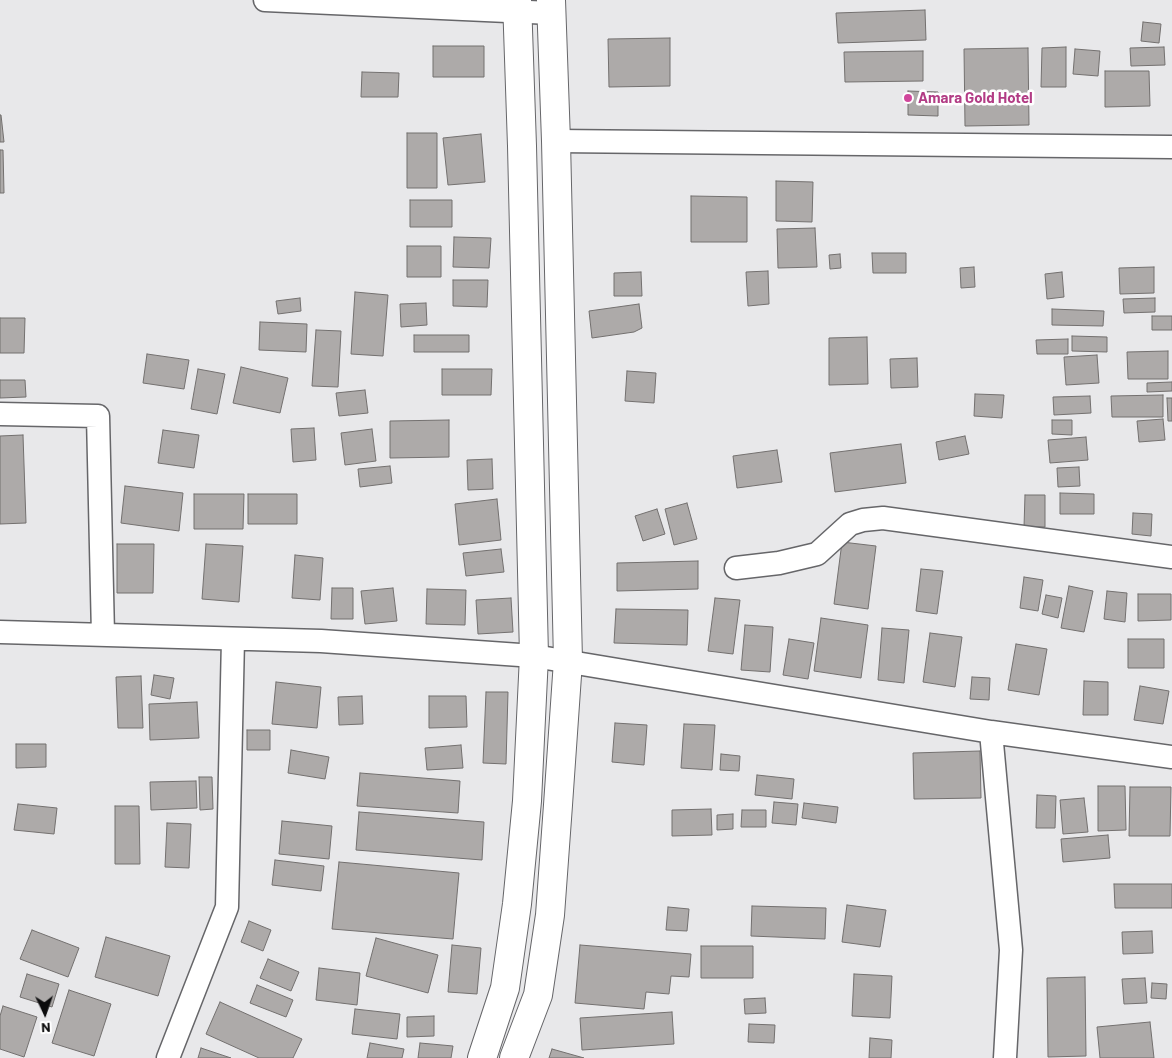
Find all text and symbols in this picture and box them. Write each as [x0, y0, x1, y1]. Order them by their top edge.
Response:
place label: Amara Gold Hotel [918, 89, 1033, 107]
marker: Amara Gold Hotel [902, 92, 914, 104]
north arrow [20, 988, 70, 1038]
text: N [41, 1020, 51, 1037]

